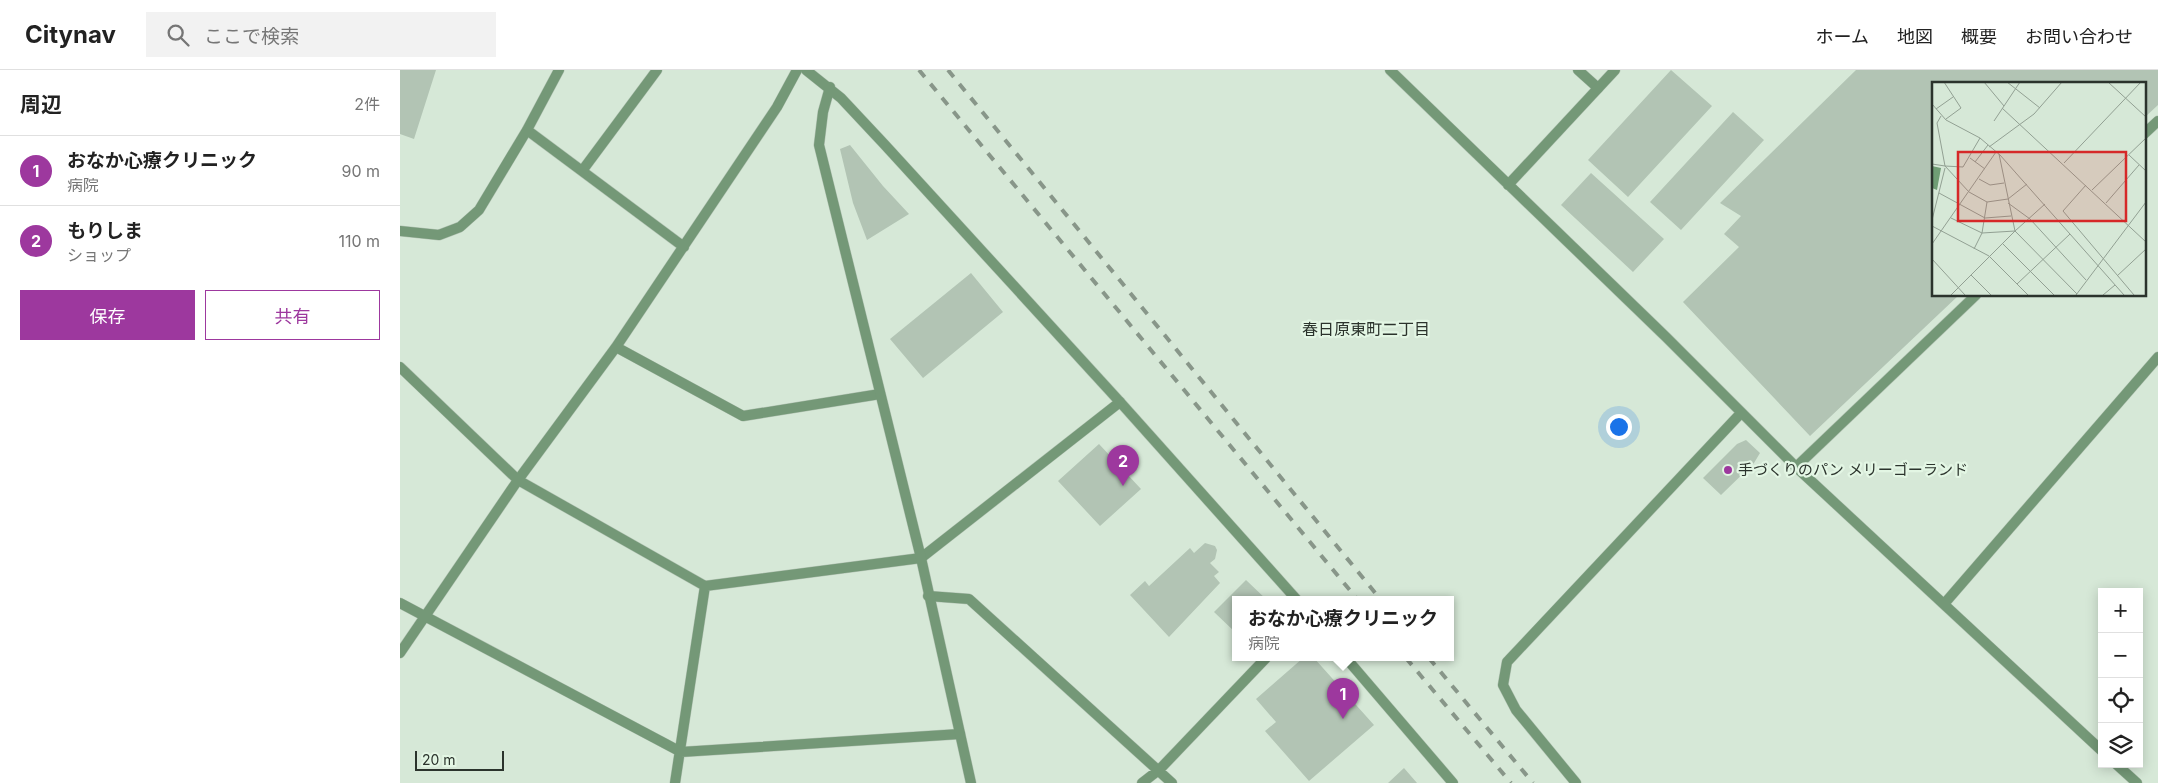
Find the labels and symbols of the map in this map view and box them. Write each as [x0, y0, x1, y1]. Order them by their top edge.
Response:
inset map [1932, 82, 2146, 296]
district label: 春日原東町二丁目 [1302, 319, 1430, 339]
your location [1606, 414, 1632, 440]
pin: 2 [1107, 445, 1139, 486]
place label: 手づくりのパン メリーゴーランド [1738, 460, 1968, 479]
marker: 手づくりのパン メリーゴーランド [1722, 464, 1734, 476]
pin: 1 [1327, 678, 1359, 719]
scale bar [415, 748, 504, 771]

